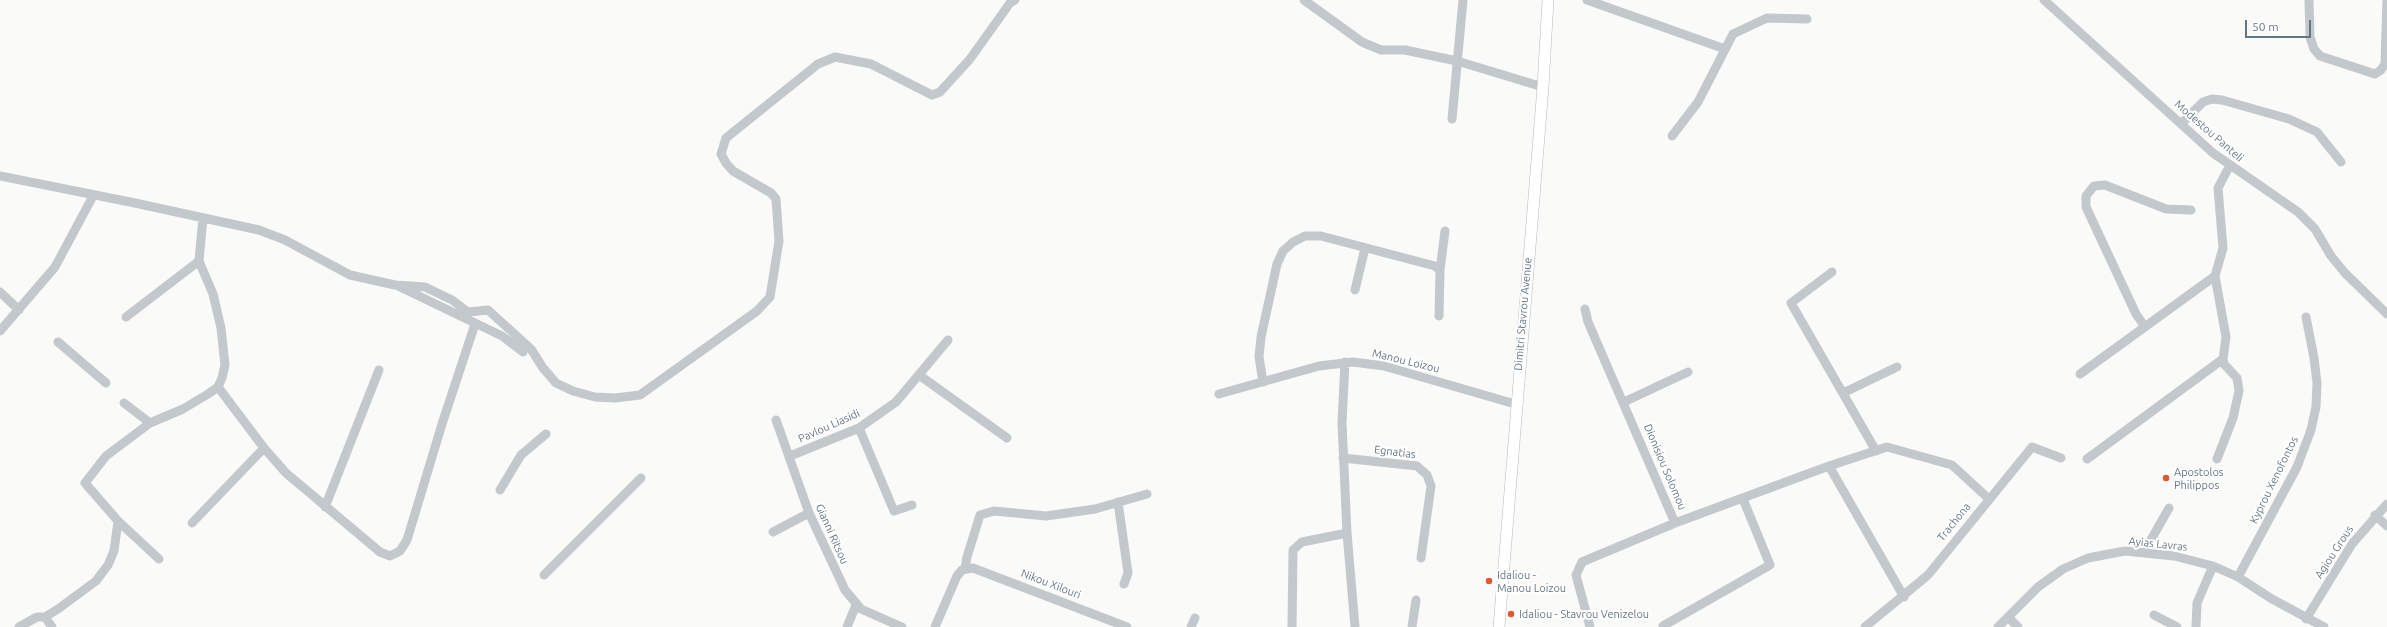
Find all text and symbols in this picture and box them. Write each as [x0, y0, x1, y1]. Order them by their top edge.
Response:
scale bar [2247, 12, 2313, 38]
text: 50 m [2252, 20, 2279, 33]
street label: Modestou Panteli [2172, 97, 2246, 165]
street label: Dimitri Stavrou Avenue [1511, 257, 1535, 371]
street label: Manou Loizou [1371, 346, 1441, 376]
street label: Pavlou Liasidi [796, 407, 862, 445]
street label: Dionisiou Solomou [1641, 422, 1689, 512]
street label: Kyprou Xenofontos [2247, 434, 2301, 526]
street label: Egnatias [1373, 443, 1417, 461]
place label: Apostolos Philippos [2174, 465, 2224, 491]
marker: Apostolos Philippos [2161, 473, 2171, 483]
street label: Trachona [1935, 500, 1973, 544]
street label: Gianni Ritsou [813, 502, 851, 566]
street label: Agiou Grous [2312, 523, 2356, 581]
street label: Ayias Lavras [2128, 534, 2188, 554]
street label: Nikou Xilouri [1019, 567, 1083, 601]
place label: Idaliou - Manou Loizou [1497, 568, 1566, 594]
marker: Idaliou - Manou Loizou [1484, 576, 1494, 586]
place label: Idaliou - Stavrou Venizelou [1519, 607, 1649, 621]
marker: Idaliou - Stavrou Venizelou [1506, 609, 1516, 619]

